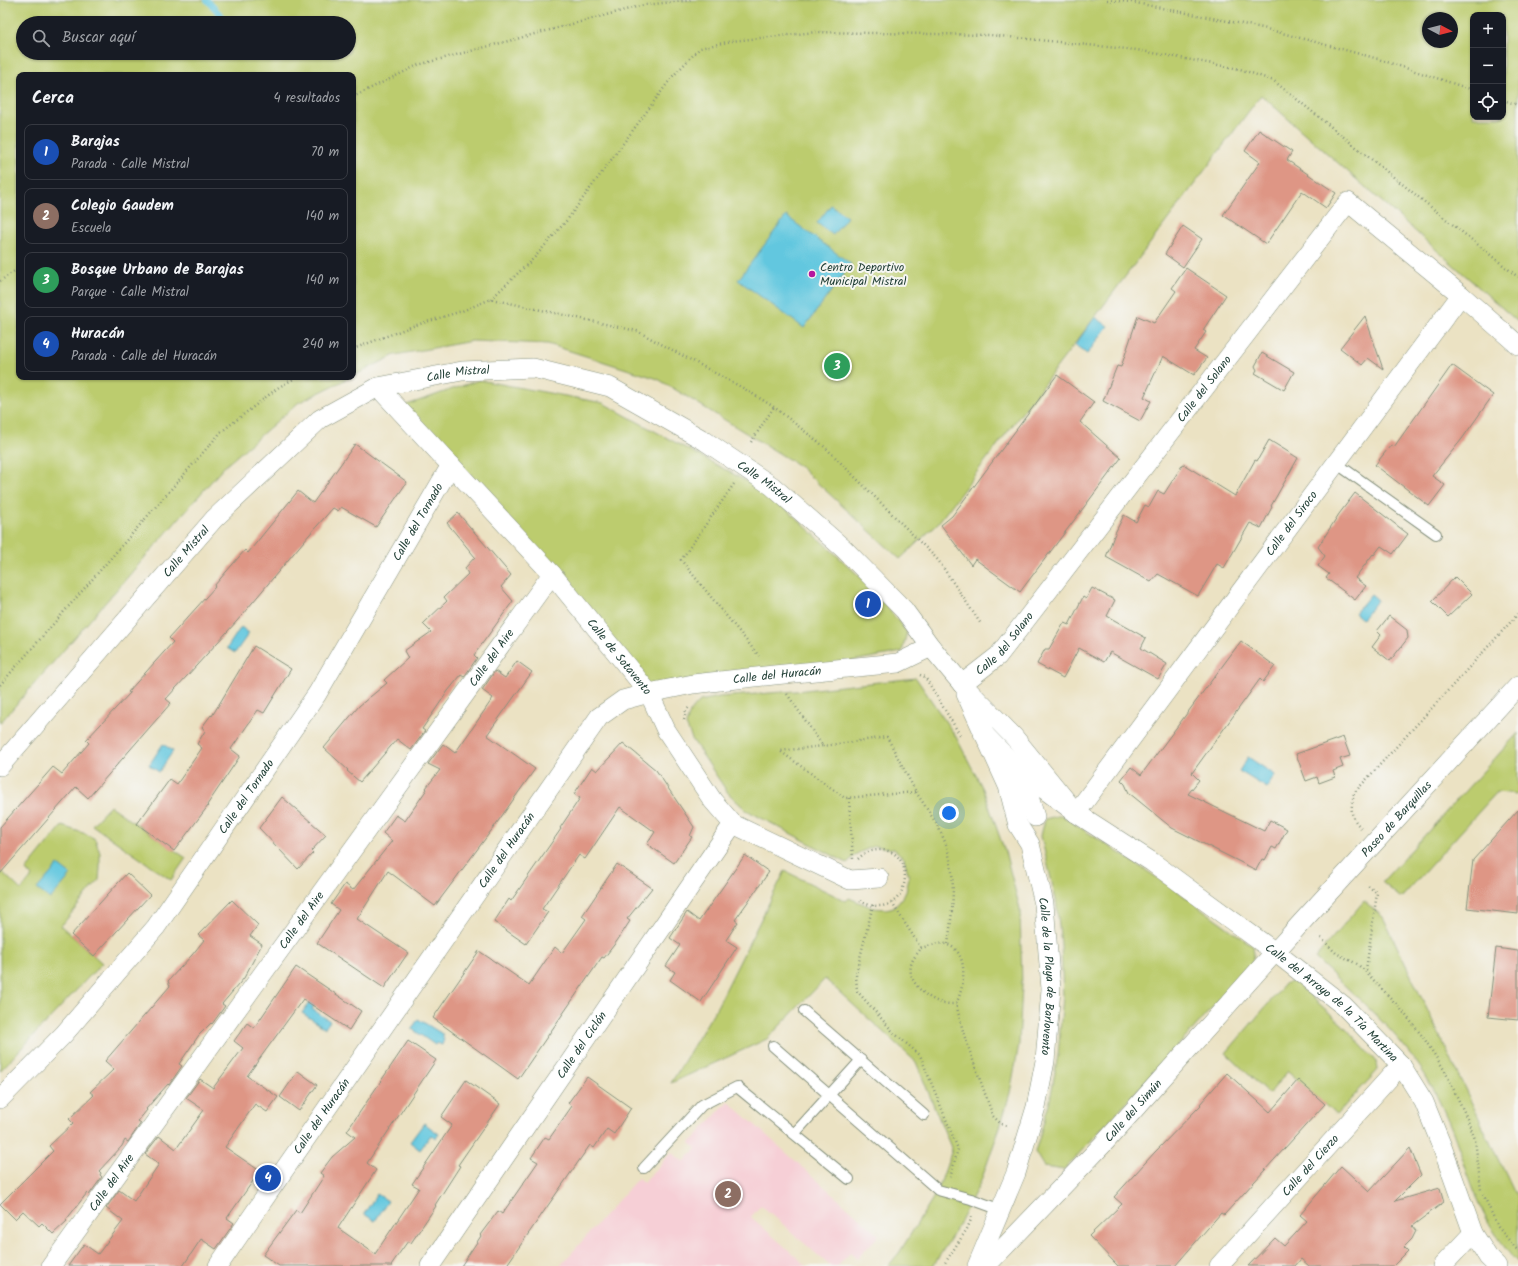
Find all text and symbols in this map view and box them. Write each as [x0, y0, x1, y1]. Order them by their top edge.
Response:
north arrow [1422, 12, 1458, 48]
map controls [1470, 12, 1506, 120]
button: + [1470, 12, 1506, 48]
search box [16, 16, 356, 60]
text: Buscar aquí [62, 26, 135, 50]
icon: search [30, 27, 52, 49]
button: − [1470, 48, 1506, 84]
button: locate [1470, 84, 1506, 120]
text: Cerca [32, 85, 74, 112]
text: 4 resultados [273, 88, 340, 109]
text: Barajas [71, 130, 120, 154]
text: 1 [44, 142, 48, 163]
text: 70 m [311, 142, 339, 163]
text: Parada · Calle Mistral [71, 154, 189, 175]
text: Colegio Gaudem [71, 194, 174, 218]
text: 2 [42, 206, 50, 227]
text: 140 m [306, 206, 339, 227]
text: Escuela [71, 218, 111, 239]
text: Bosque Urbano de Barajas [71, 258, 244, 282]
place label: Centro Deportivo Municipal Mistral [820, 258, 906, 291]
marker: Centro Deportivo Municipal Mistral [807, 269, 817, 279]
text: 3 [42, 270, 50, 291]
text: 140 m [306, 270, 339, 291]
text: Parque · Calle Mistral [71, 282, 189, 303]
text: Huracán [71, 322, 125, 346]
text: 4 [42, 334, 50, 355]
text: 240 m [302, 334, 339, 355]
text: Parada · Calle del Huracán [71, 346, 217, 367]
pin: 3 [824, 351, 850, 381]
street label: Calle del Solano [1172, 351, 1236, 427]
street label: Calle Mistral [425, 361, 490, 388]
street label: Calle Mistral [733, 456, 795, 509]
street label: Calle del Tornado [388, 480, 448, 565]
street label: Calle del Siroco [1261, 487, 1323, 560]
street label: Calle Mistral [158, 521, 214, 582]
pin: 1 [855, 589, 881, 619]
street label: Calle del Solano [971, 608, 1039, 680]
street label: Calle de Sotavento [582, 614, 656, 699]
street label: Calle del Aire [464, 625, 520, 691]
street label: Calle del Huracán [732, 661, 822, 690]
street label: Calle del Tornado [214, 755, 279, 838]
street label: Paseo de Barquillas [1357, 777, 1437, 862]
your location [939, 803, 959, 823]
street label: Calle del Huracán [474, 809, 540, 892]
street label: Calle del Aire [274, 887, 330, 953]
street label: Calle de la Playa de Barlovento [1033, 895, 1060, 1056]
street label: Calle del Arroyo de la Tía Martina [1261, 939, 1403, 1067]
street label: Calle del Ciclón [552, 1008, 612, 1083]
street label: Calle del Huracán [289, 1075, 355, 1158]
street label: Calle del Simún [1100, 1075, 1167, 1147]
street label: Calle del Cierzo [1277, 1130, 1344, 1201]
street label: Calle del Aire [84, 1149, 140, 1216]
pin: 4 [255, 1163, 281, 1193]
pin: 2 [715, 1179, 741, 1209]

